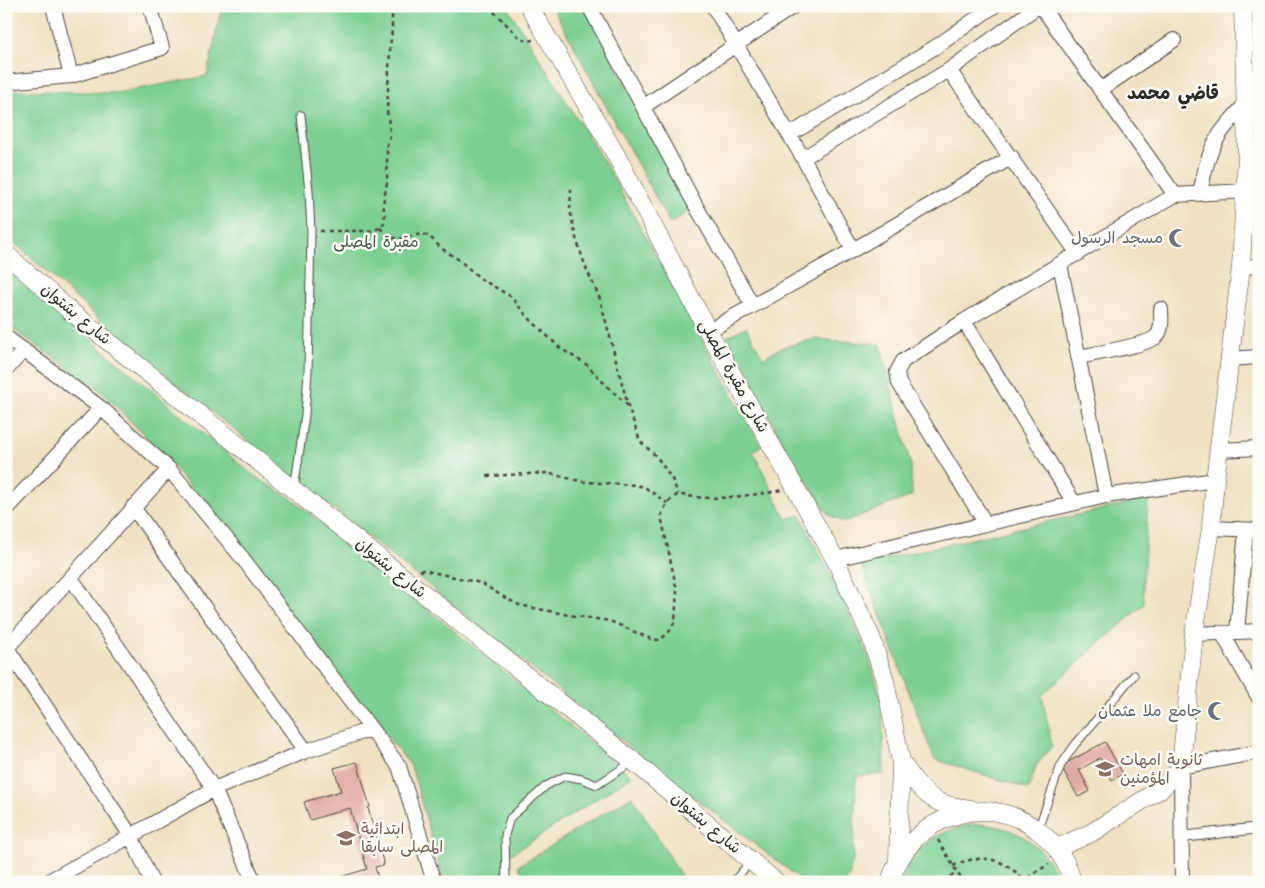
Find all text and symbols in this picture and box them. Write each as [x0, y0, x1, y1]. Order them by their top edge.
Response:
district label: قاضي محمد [1127, 81, 1219, 109]
place label: مسجد الرسول [1071, 227, 1163, 249]
mosque icon: مسجد الرسول [1167, 227, 1189, 249]
park label: مقبرة المصلى [333, 231, 419, 253]
street label: شارع بشتوان [36, 278, 116, 350]
street label: شارع مقبرة المصلى [694, 315, 774, 437]
street label: شارع بشتوان [351, 533, 431, 603]
place label: جامع ملا عثمان [1098, 700, 1202, 722]
mosque icon: جامع ملا عثمان [1206, 700, 1228, 722]
place label: ثانوية امهات المؤمنين [1120, 749, 1204, 789]
school or university icon: ثانوية امهات المؤمنين [1094, 758, 1116, 780]
street label: شارع بشتوان [666, 787, 746, 859]
place label: ابتدائية المصلى سابقا [361, 818, 443, 858]
school or university icon: ابتدائية المصلى سابقا [335, 827, 357, 849]

